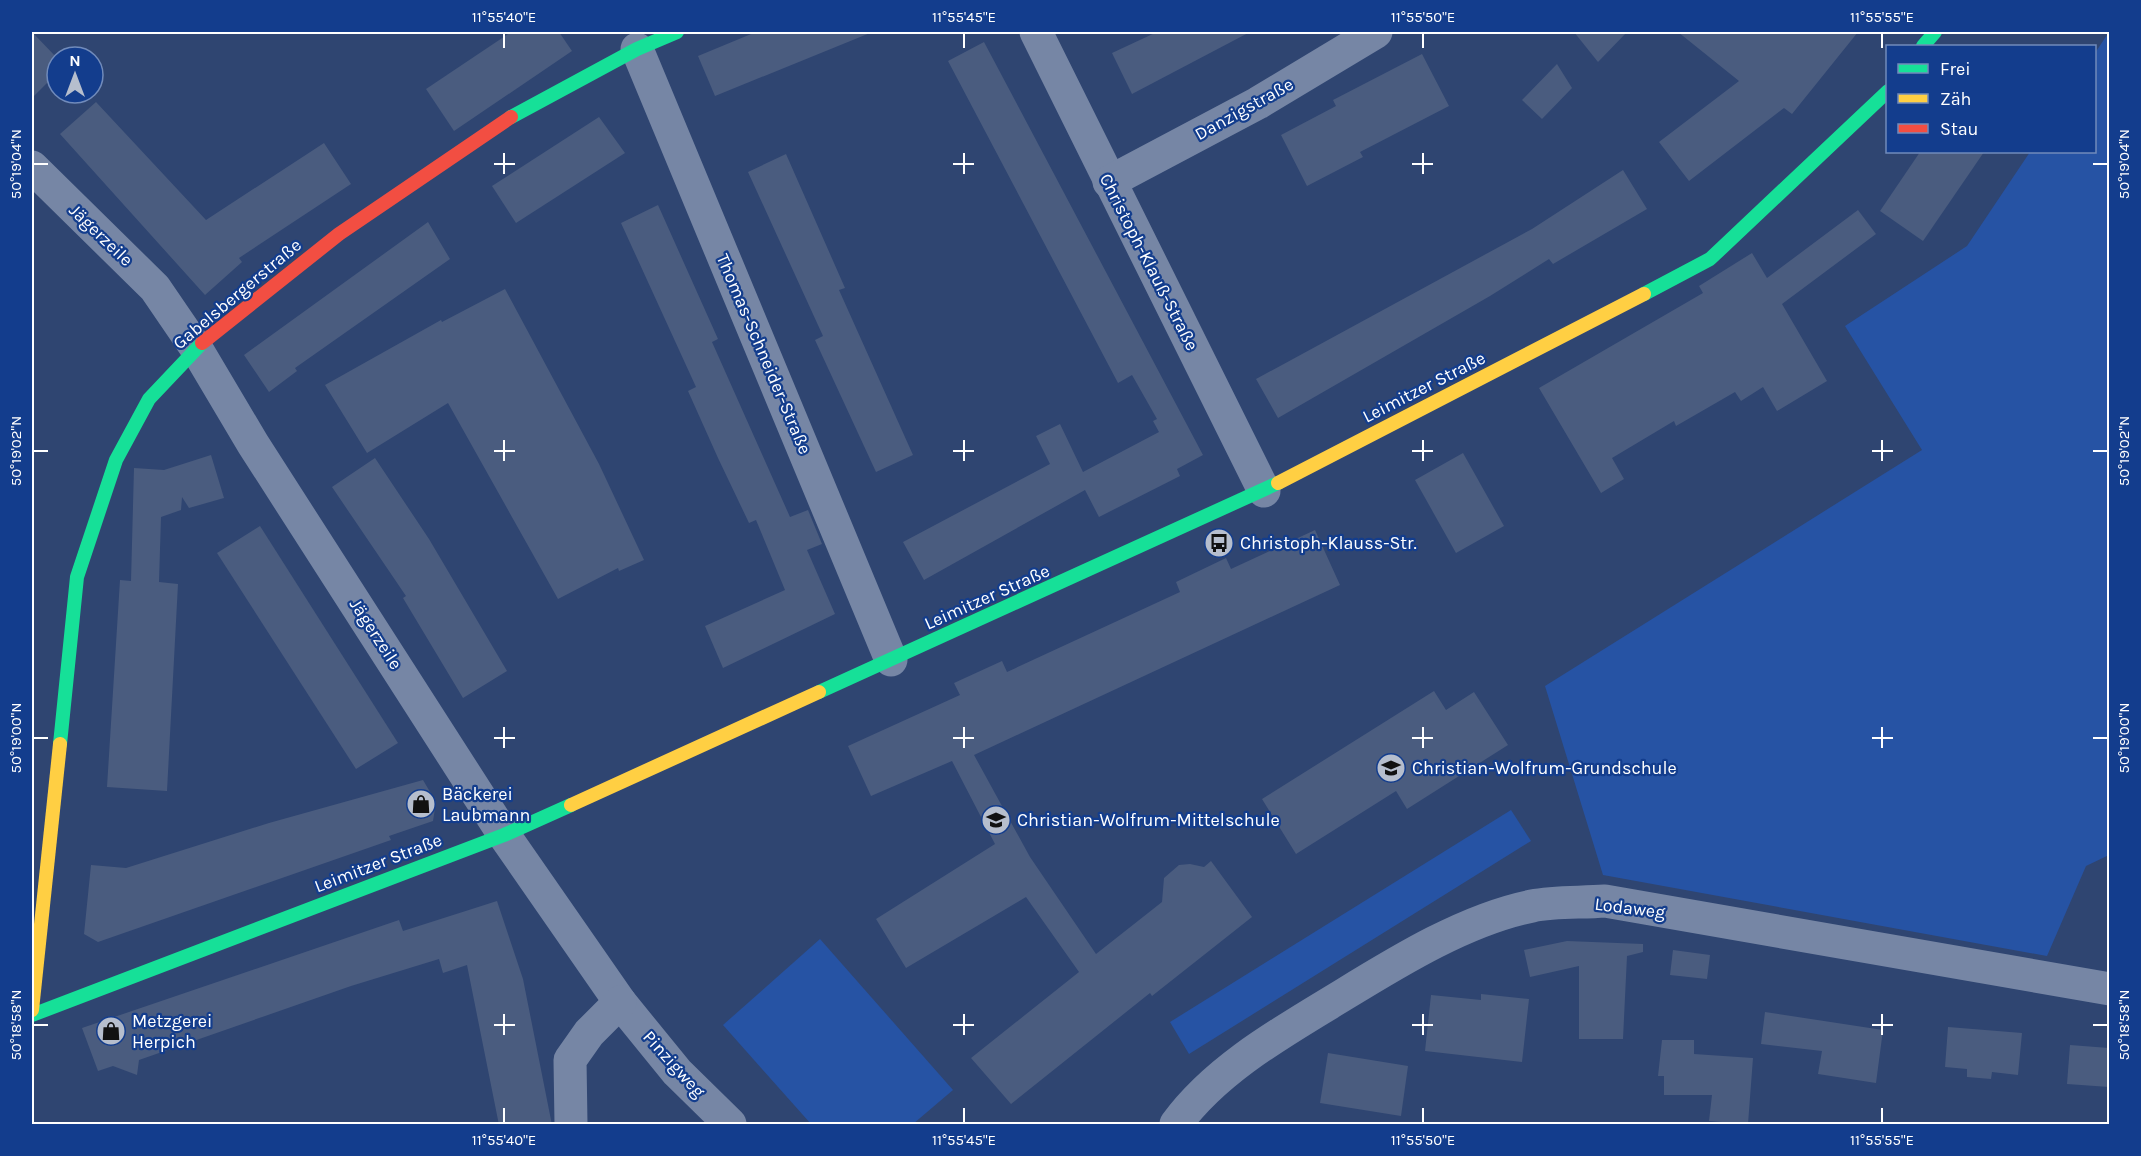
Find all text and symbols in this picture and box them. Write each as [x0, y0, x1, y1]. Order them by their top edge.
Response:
text: 11°55'40"E [472, 8, 536, 26]
text: 11°55'45"E [932, 8, 996, 26]
text: 11°55'50"E [1391, 8, 1455, 26]
text: 11°55'55"E [1850, 8, 1914, 26]
north arrow [45, 45, 105, 105]
legend [1886, 45, 2096, 153]
text: N [69, 51, 81, 70]
text: Frei [1940, 58, 1971, 80]
street label: Danzigstraße [1191, 73, 1297, 145]
text: Zäh [1940, 88, 1971, 110]
text: Stau [1940, 118, 1978, 140]
text: 50°19'04"N [7, 129, 25, 199]
text: 50°19'04"N [2115, 129, 2133, 199]
street label: Christoph-Klauß-Straße [1095, 170, 1203, 354]
street label: Jägerzeile [64, 199, 138, 271]
street label: Gabelsbergerstraße [168, 234, 306, 354]
street label: Thomas-Schneider-Straße [712, 250, 816, 458]
street label: Leimitzer Straße [1359, 347, 1489, 427]
text: 50°19'02"N [7, 416, 25, 486]
text: 50°19'02"N [2115, 416, 2133, 486]
bus stop icon: Christoph-Klauss-Str. [1203, 527, 1235, 559]
place label: Christoph-Klauss-Str. [1240, 532, 1417, 554]
street label: Leimitzer Straße [921, 560, 1053, 634]
street label: Jägerzeile [345, 594, 407, 674]
text: 50°19'00"N [7, 703, 25, 773]
text: 50°19'00"N [2115, 703, 2133, 773]
school or university icon: Christian-Wolfrum-Grundschule [1375, 752, 1407, 784]
place label: Christian-Wolfrum-Grundschule [1412, 757, 1677, 779]
place label: Bäckerei Laubmann [442, 783, 530, 826]
shop icon: Bäckerei Laubmann [405, 788, 437, 820]
school or university icon: Christian-Wolfrum-Mittelschule [980, 804, 1012, 836]
place label: Christian-Wolfrum-Mittelschule [1017, 809, 1280, 831]
street label: Leimitzer Straße [311, 829, 445, 897]
street label: Lodaweg [1593, 893, 1667, 923]
text: 50°18'58"N [7, 989, 25, 1061]
text: 50°18'58"N [2115, 989, 2133, 1061]
place label: Metzgerei Herpich [132, 1010, 212, 1053]
shop icon: Metzgerei Herpich [95, 1015, 127, 1047]
street label: Pinzigweg [638, 1026, 710, 1102]
text: 11°55'40"E [472, 1131, 536, 1149]
text: 11°55'45"E [932, 1131, 996, 1149]
text: 11°55'50"E [1391, 1131, 1455, 1149]
text: 11°55'55"E [1850, 1131, 1914, 1149]

